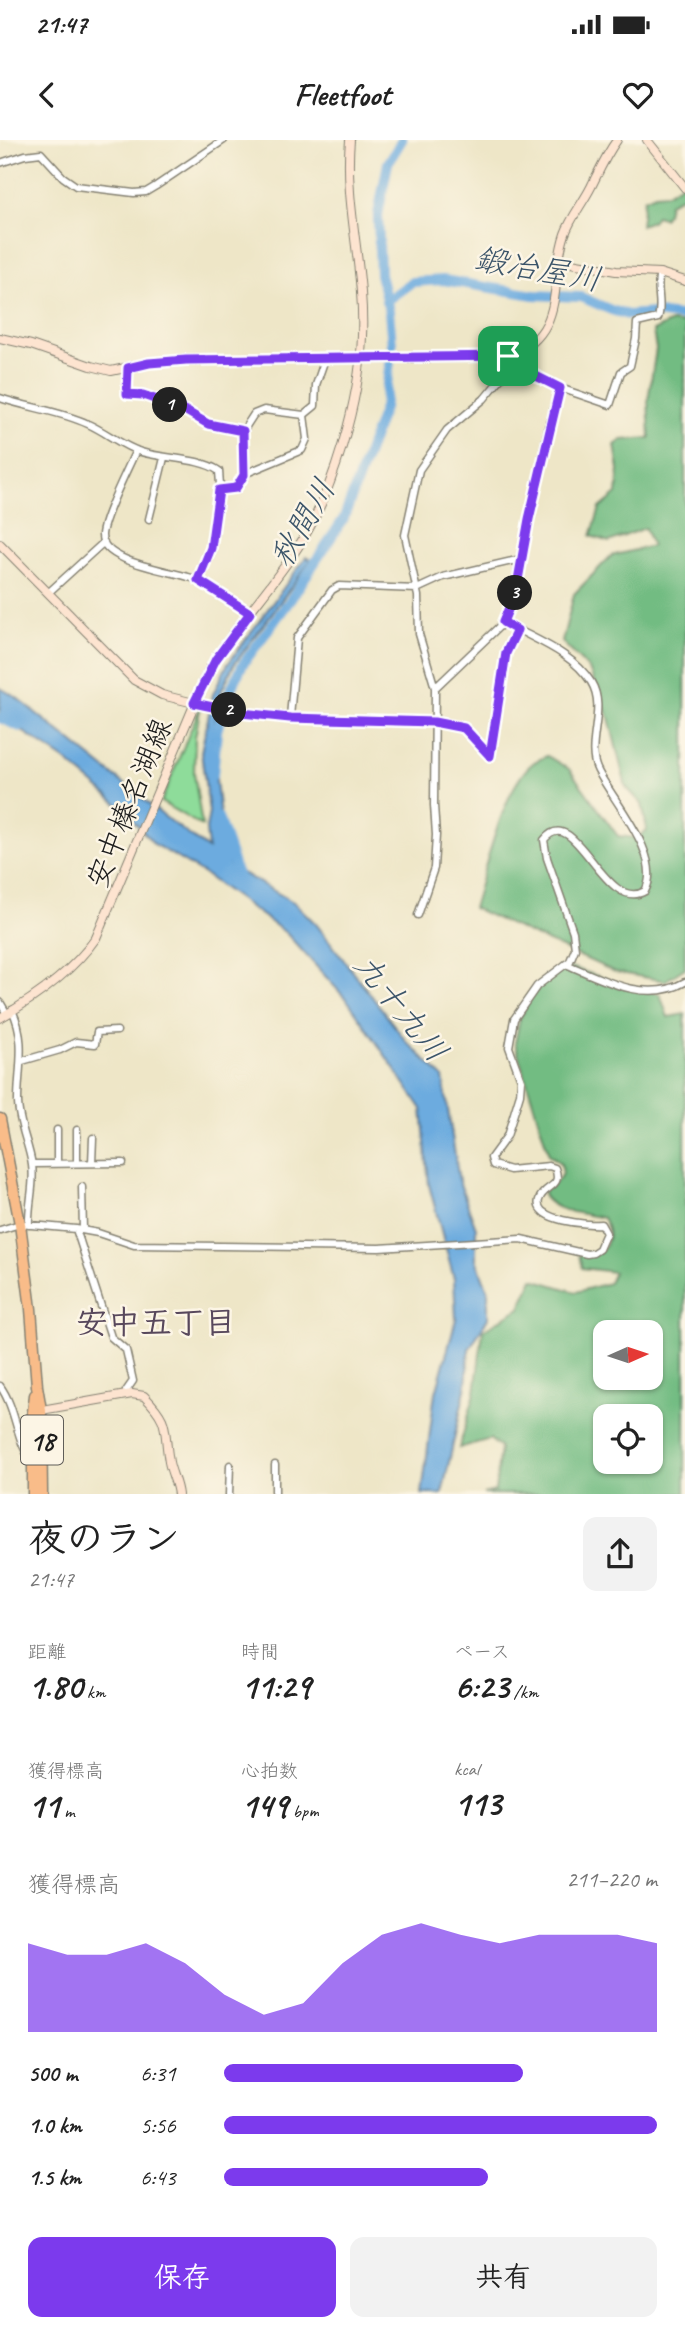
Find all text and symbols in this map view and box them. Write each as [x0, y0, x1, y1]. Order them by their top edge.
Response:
text: 21:47 [35, 8, 87, 41]
text: Fleetfoot [294, 74, 391, 115]
icon: back [28, 76, 66, 114]
icon: heart [619, 76, 657, 114]
water label: 鍛冶屋川 [471, 238, 605, 300]
pin [478, 326, 538, 386]
icon: arrive [489, 337, 527, 375]
pin: 1 [152, 387, 188, 422]
text: 1 [165, 392, 174, 416]
water label: 秋間川 [261, 471, 345, 575]
pin: 3 [498, 575, 532, 610]
text: 3 [510, 580, 519, 604]
pin: 2 [212, 692, 246, 728]
text: 2 [224, 697, 233, 721]
street label: 安中榛名湖線 [78, 712, 180, 894]
water label: 九十九川 [345, 945, 457, 1071]
district label: 安中五丁目 [76, 1302, 236, 1343]
north arrow [593, 1320, 663, 1390]
map controls [593, 1320, 663, 1474]
button: locate [593, 1404, 663, 1474]
road number: 18 [21, 1416, 63, 1464]
text: 夜のラン [28, 1515, 180, 1562]
button: share [583, 1517, 657, 1591]
text: 21:47 [28, 1565, 74, 1594]
text: 距離 [28, 1640, 66, 1664]
text: 時間 [241, 1640, 279, 1664]
text: ペース [454, 1640, 510, 1664]
text: 1.80 [28, 1664, 82, 1709]
text: 11:29 [241, 1664, 311, 1709]
text: 6:23 [454, 1664, 509, 1709]
text: km [82, 1680, 105, 1704]
text: /km [509, 1680, 538, 1704]
text: kcal [454, 1757, 479, 1781]
text: 獲得標高 [28, 1759, 104, 1783]
text: 心拍数 [241, 1759, 298, 1783]
text: 113 [454, 1781, 501, 1826]
text: 11 [28, 1783, 60, 1828]
text: 149 [241, 1783, 288, 1828]
text: m [60, 1799, 75, 1823]
text: bpm [288, 1799, 319, 1823]
text: 211–220 m [566, 1865, 657, 1894]
text: 獲得標高 [28, 1870, 120, 1899]
text: 500 m [28, 2059, 77, 2088]
text: 6:31 [140, 2059, 176, 2088]
text: 1.0 km [28, 2111, 82, 2140]
text: 5:56 [140, 2111, 176, 2140]
text: 1.5 km [28, 2163, 81, 2192]
text: 6:43 [140, 2163, 176, 2192]
button: 保存 [28, 2237, 336, 2317]
button: 共有 [350, 2237, 657, 2317]

